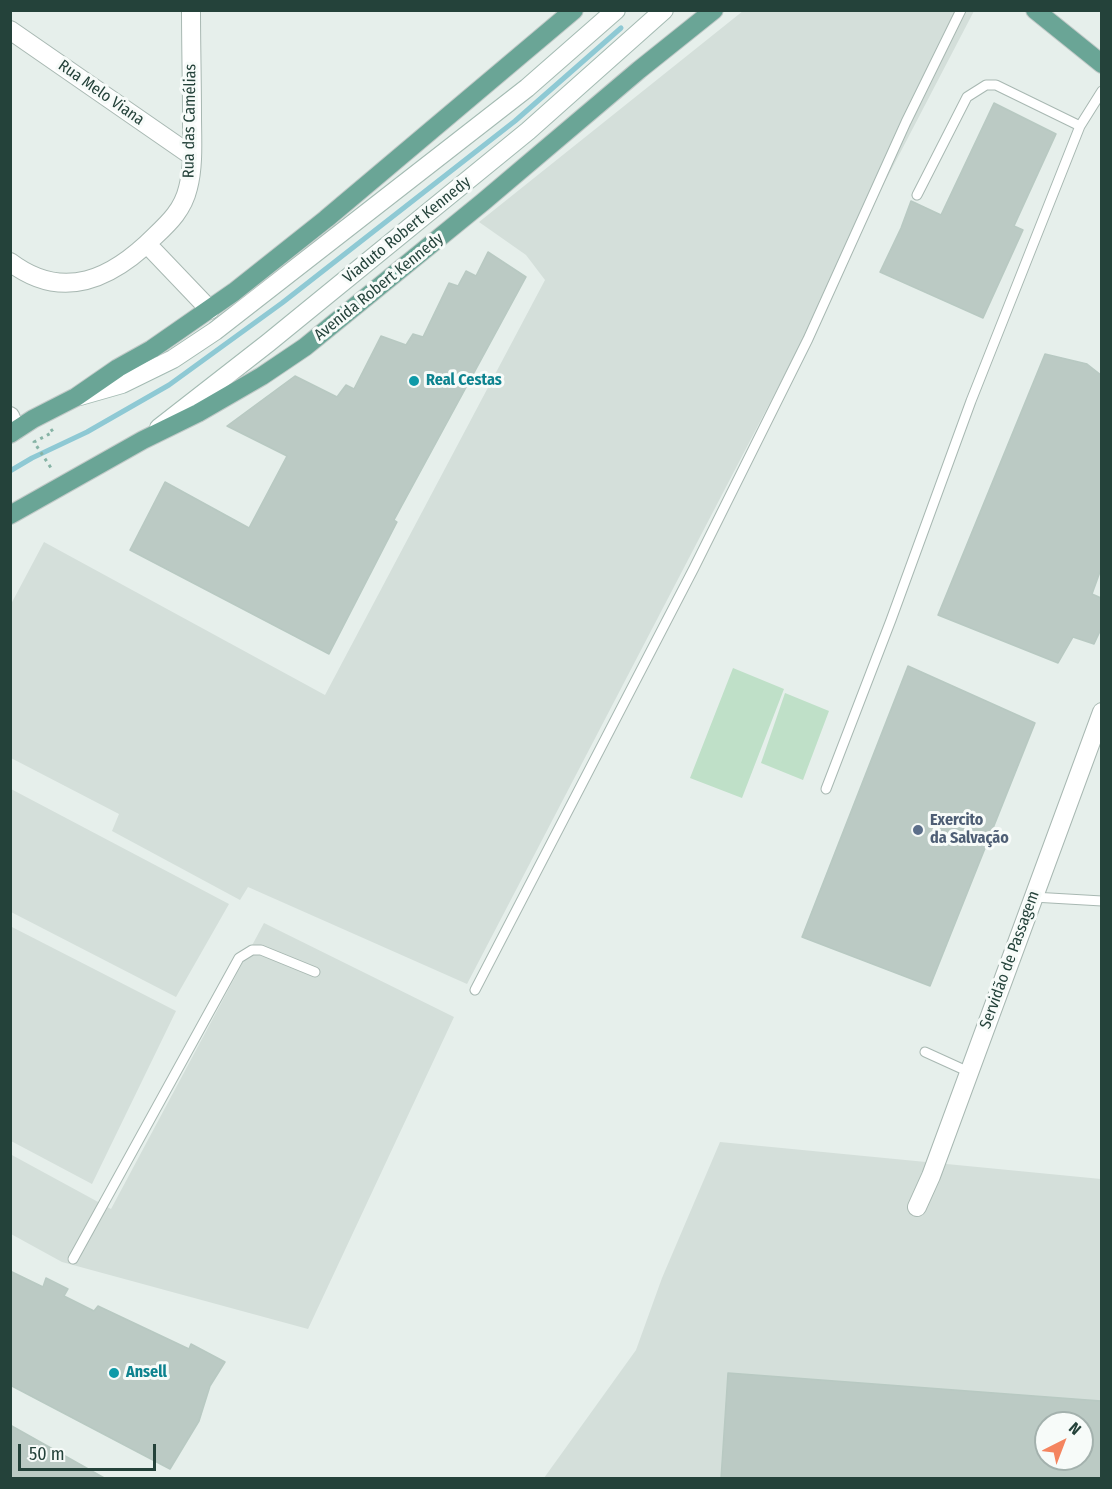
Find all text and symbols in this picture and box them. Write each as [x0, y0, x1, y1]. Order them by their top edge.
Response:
street label: Rua Melo Viana [54, 56, 148, 130]
street label: Rua das Camélias [179, 64, 201, 178]
street label: Viaduto Robert Kennedy [339, 173, 475, 287]
street label: Avenida Robert Kennedy [311, 229, 447, 345]
place label: Real Cestas [426, 371, 502, 391]
marker: Real Cestas [407, 374, 421, 388]
place label: Exercito da Salvação [930, 811, 1009, 849]
marker: Exercito da Salvação [911, 823, 925, 837]
street label: Servidão de Passagem [976, 888, 1044, 1032]
place label: Ansell [126, 1363, 167, 1383]
marker: Ansell [107, 1366, 121, 1380]
north arrow [1034, 1411, 1094, 1471]
text: N [1065, 1418, 1085, 1439]
scale bar [21, 1432, 159, 1470]
text: 50 m [29, 1443, 65, 1465]

